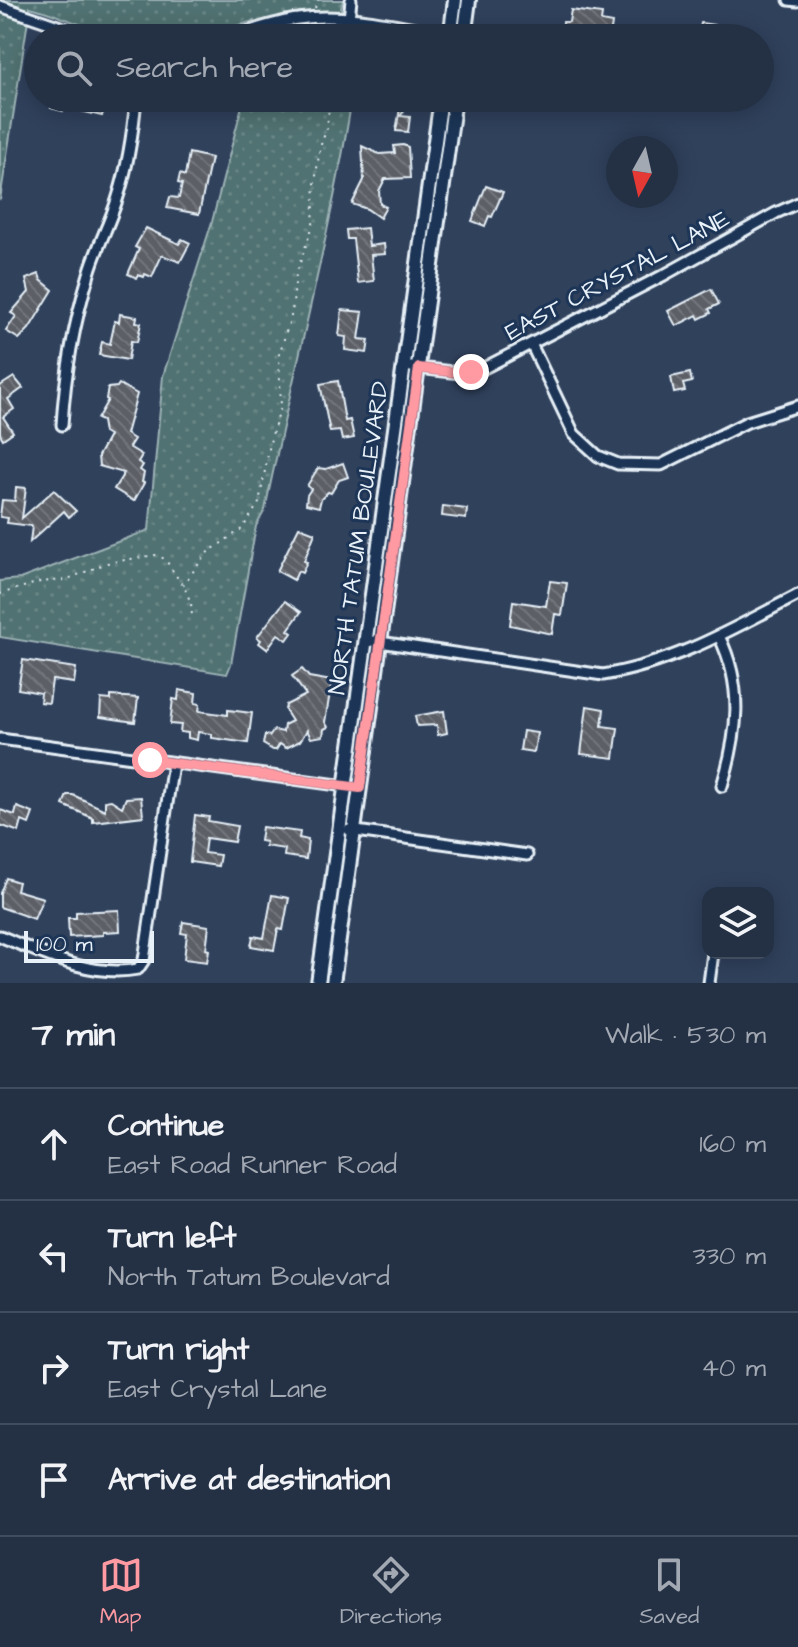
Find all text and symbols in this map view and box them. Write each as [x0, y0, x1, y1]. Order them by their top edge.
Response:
search box [24, 24, 774, 112]
icon: search [52, 46, 96, 90]
text: Search here [116, 47, 293, 89]
north arrow [606, 136, 678, 208]
street label: EAST CRYSTAL LANE [499, 202, 736, 350]
route end [453, 354, 489, 390]
street label: NORTH TATUM BOULEVARD [320, 379, 398, 697]
route start [132, 742, 168, 778]
map controls [702, 887, 774, 959]
button: layers [702, 887, 774, 959]
scale bar [24, 927, 154, 963]
text: 100 m [36, 929, 93, 960]
text: 7 min [32, 1011, 115, 1059]
text: Walk · 530 m [605, 1017, 766, 1053]
text: Continue [108, 1105, 224, 1147]
icon: ahead [32, 1122, 76, 1166]
text: 160 m [699, 1126, 766, 1162]
text: East Road Runner Road [108, 1147, 397, 1183]
text: Turn left [108, 1217, 236, 1259]
icon: left [32, 1234, 76, 1278]
text: 330 m [692, 1238, 766, 1274]
text: North Tatum Boulevard [108, 1259, 390, 1295]
text: Turn right [108, 1329, 249, 1371]
icon: right [32, 1346, 76, 1390]
text: 40 m [701, 1350, 766, 1386]
text: East Crystal Lane [108, 1371, 327, 1407]
icon: arrive [32, 1458, 76, 1502]
text: Arrive at destination [108, 1459, 390, 1501]
tab: Map [99, 1553, 143, 1632]
tab: Directions [340, 1553, 442, 1632]
tab: Saved [639, 1553, 699, 1632]

